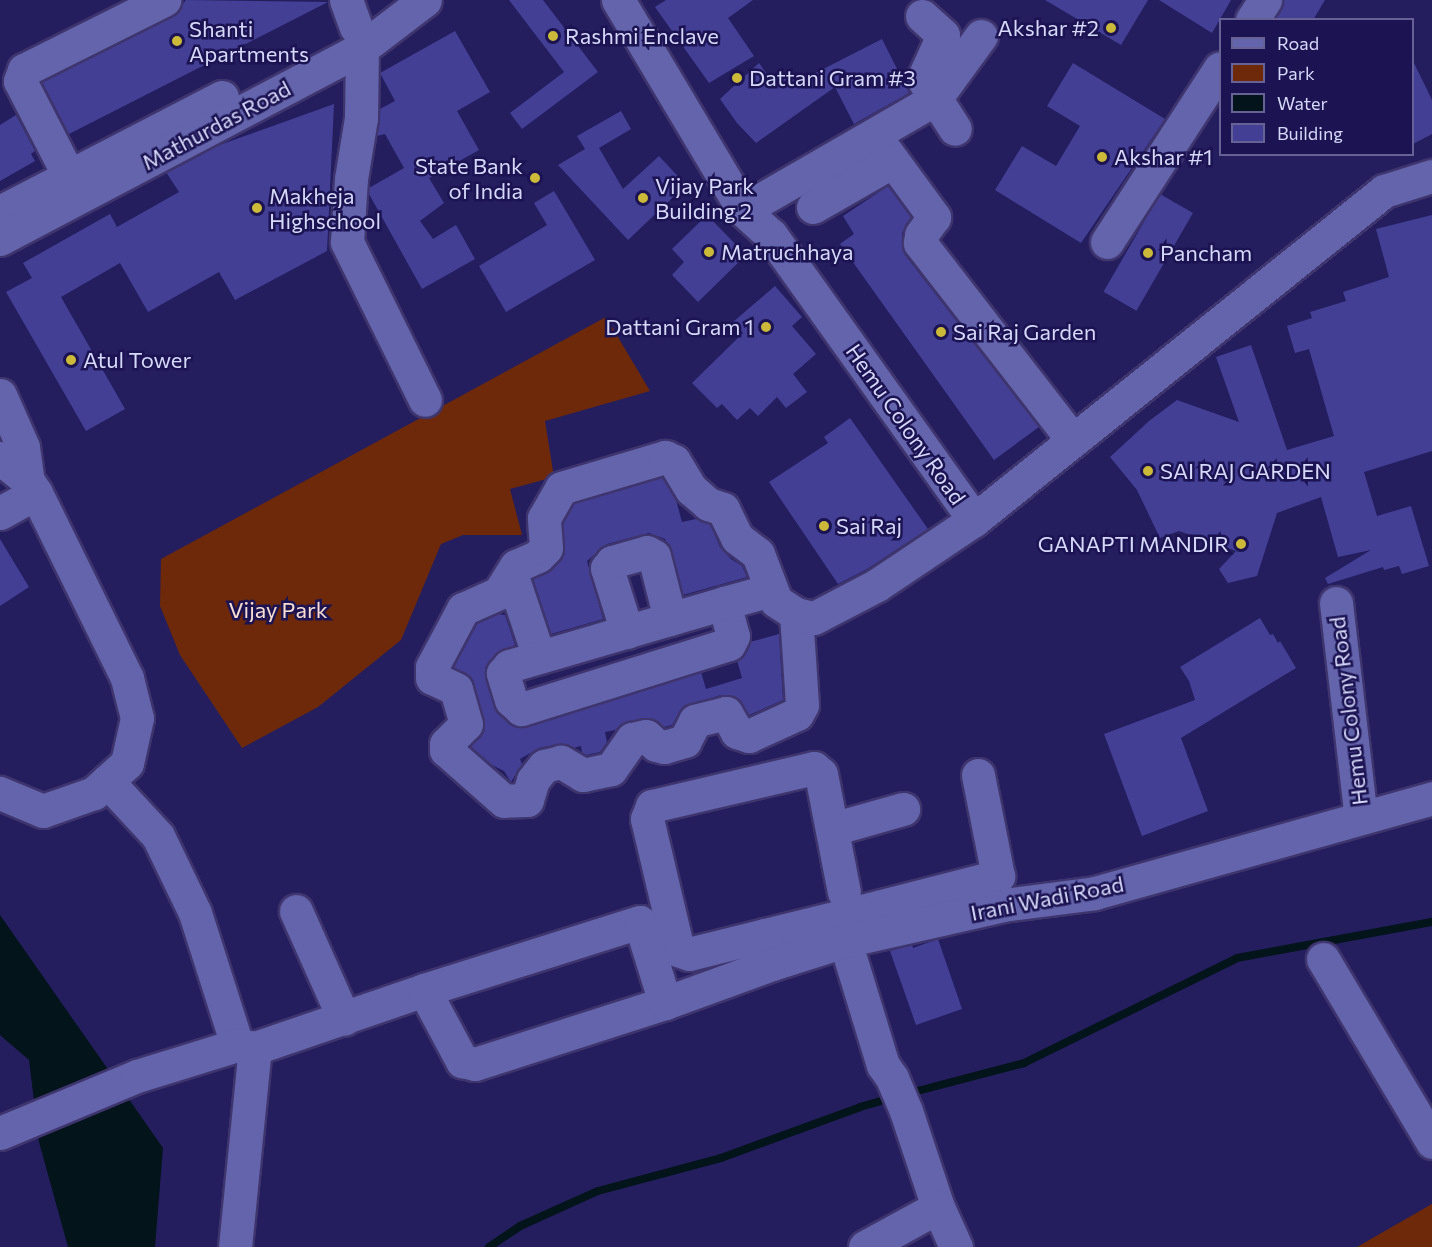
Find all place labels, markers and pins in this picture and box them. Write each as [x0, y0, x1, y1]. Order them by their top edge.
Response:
place label: Shanti Apartments [189, 15, 309, 66]
place label: Akshar #2 [998, 15, 1099, 41]
marker: Akshar #2 [1104, 21, 1118, 35]
place label: Rashmi Enclave [565, 23, 719, 49]
marker: Rashmi Enclave [546, 29, 560, 43]
marker: Shanti Apartments [170, 34, 184, 48]
place label: Dattani Gram #3 [749, 65, 916, 91]
marker: Dattani Gram #3 [730, 71, 744, 85]
place label: Akshar #1 [1114, 144, 1213, 170]
marker: Akshar #1 [1095, 150, 1109, 164]
place label: State Bank of India [415, 152, 523, 204]
marker: State Bank of India [528, 171, 542, 185]
place label: Vijay Park Building 2 [655, 172, 754, 224]
place label: Makheja Highschool [269, 182, 381, 234]
marker: Vijay Park Building 2 [636, 191, 650, 205]
marker: Makheja Highschool [250, 201, 264, 215]
place label: Matruchhaya [721, 239, 853, 265]
place label: Pancham [1160, 240, 1252, 266]
marker: Matruchhaya [702, 245, 716, 259]
marker: Pancham [1141, 246, 1155, 260]
place label: Dattani Gram 1 [605, 314, 754, 340]
place label: Sai Raj Garden [953, 319, 1096, 345]
marker: Dattani Gram 1 [759, 320, 773, 334]
marker: Sai Raj Garden [934, 325, 948, 339]
place label: Atul Tower [83, 347, 191, 373]
marker: Atul Tower [64, 353, 78, 367]
place label: SAI RAJ GARDEN [1160, 458, 1331, 484]
marker: SAI RAJ GARDEN [1141, 464, 1155, 478]
place label: Sai Raj [836, 513, 902, 539]
marker: Sai Raj [817, 519, 831, 533]
place label: GANAPTI MANDIR [1038, 531, 1229, 557]
marker: GANAPTI MANDIR [1234, 537, 1248, 551]

